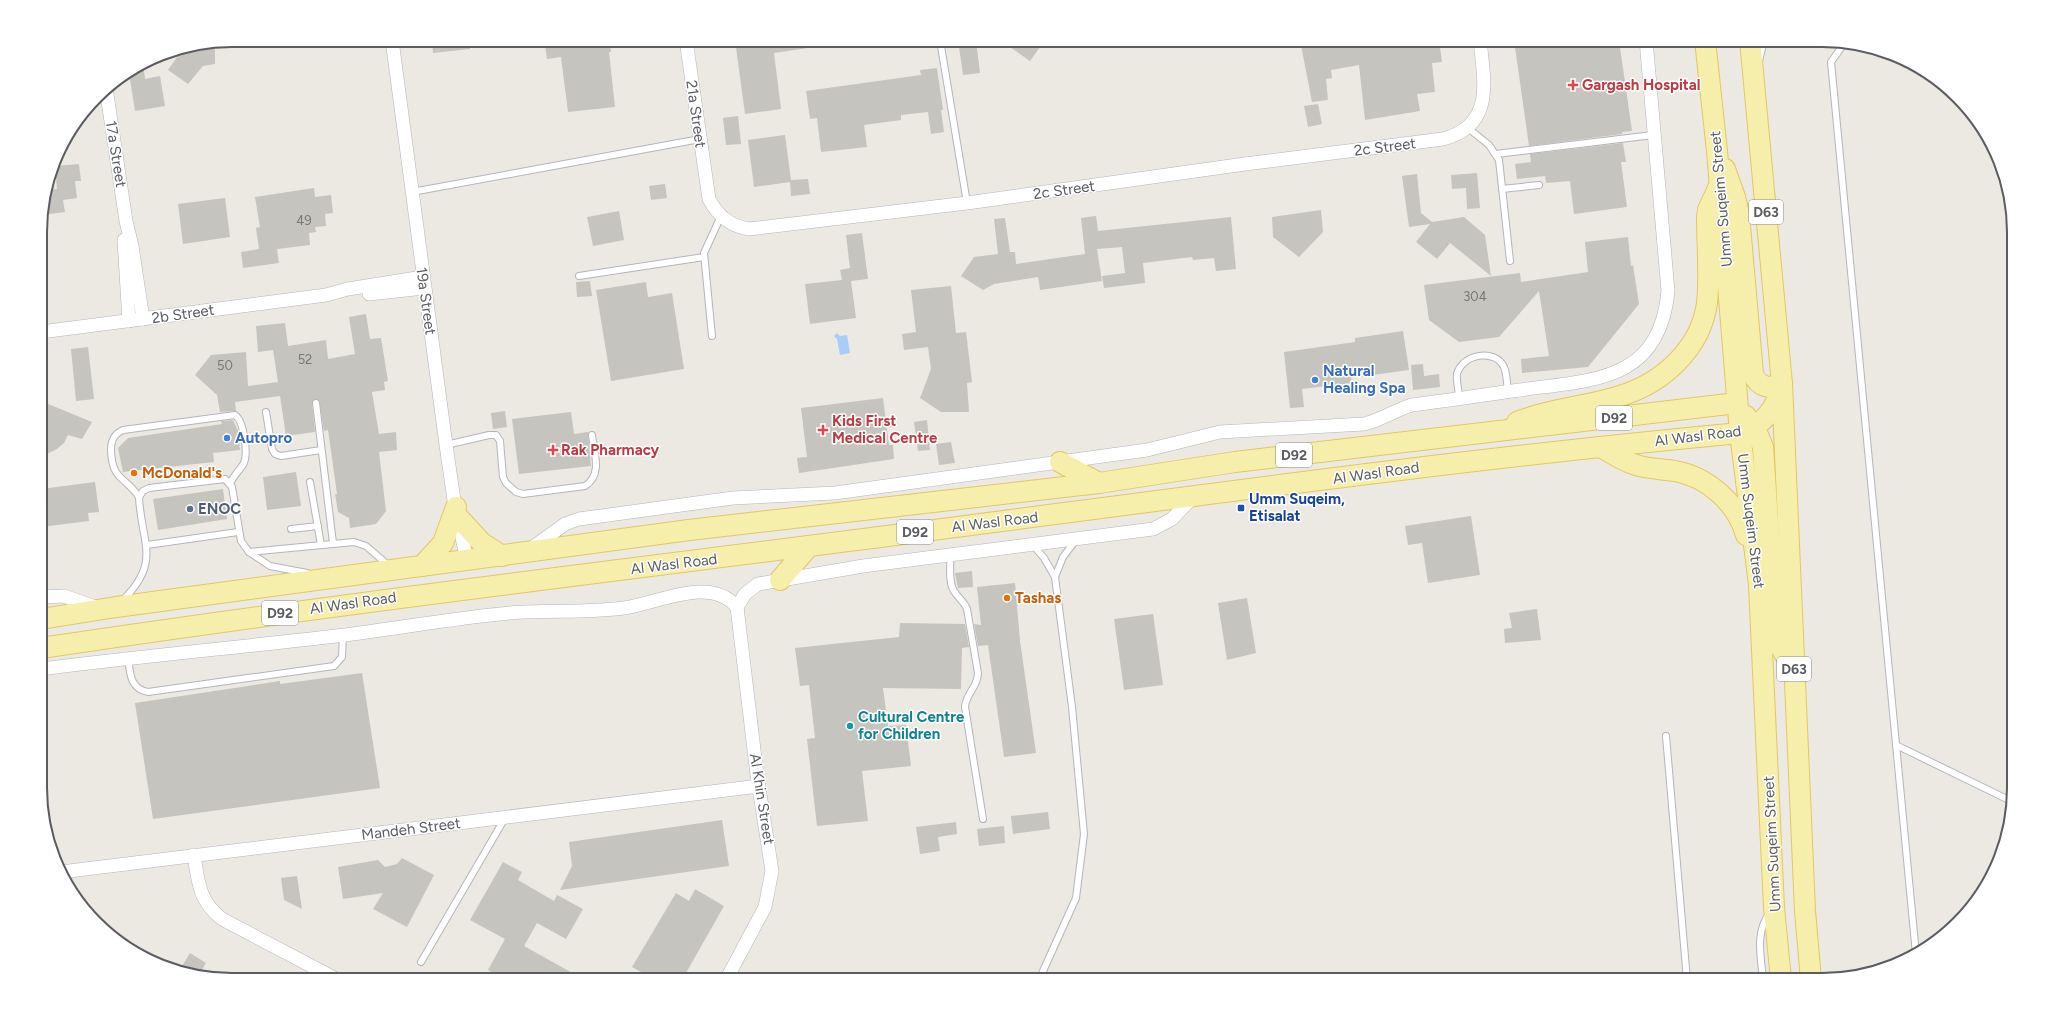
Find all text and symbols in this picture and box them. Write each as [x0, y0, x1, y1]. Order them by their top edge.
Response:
place label: Gargash Hospital [1582, 76, 1700, 94]
street label: 21a Street [682, 79, 710, 149]
marker: Gargash Hospital [1567, 79, 1579, 91]
street label: 17a Street [102, 119, 130, 189]
street label: Umm Suqeim Street [1706, 130, 1736, 268]
street label: 2c Street [1353, 134, 1417, 160]
street label: 2c Street [1032, 177, 1096, 203]
road number: D63 [1749, 200, 1783, 224]
house number: 49 [296, 213, 312, 228]
street label: 19a Street [412, 266, 440, 336]
house number: 304 [1463, 289, 1487, 304]
street label: 2b Street [151, 301, 216, 327]
house number: 52 [298, 352, 312, 367]
house number: 50 [217, 358, 233, 373]
place label: Natural Healing Spa [1323, 362, 1405, 397]
marker: Natural Healing Spa [1310, 375, 1320, 385]
road number: D92 [1596, 406, 1632, 430]
place label: Kids First Medical Centre [832, 412, 938, 447]
street label: Al Wasl Road [1654, 422, 1742, 450]
marker: Kids First Medical Centre [817, 424, 829, 436]
place label: Autopro [235, 429, 293, 447]
marker: Autopro [222, 433, 232, 443]
place label: Rak Pharmacy [561, 441, 660, 459]
road number: D92 [1276, 443, 1312, 467]
marker: Rak Pharmacy [548, 445, 558, 455]
street label: Umm Suqeim Street [1734, 452, 1768, 590]
street label: Al Wasl Road [1332, 458, 1420, 488]
place label: McDonald's [142, 464, 222, 482]
marker: McDonald's [129, 468, 139, 478]
place label: Umm Suqeim, Etisalat [1249, 490, 1345, 525]
place label: ENOC [198, 500, 241, 518]
marker: Umm Suqeim, Etisalat [1236, 503, 1246, 513]
marker: ENOC [185, 504, 195, 514]
street label: Al Wasl Road [951, 508, 1039, 536]
road number: D92 [897, 520, 933, 544]
street label: Al Wasl Road [630, 550, 718, 578]
street label: Al Wasl Road [309, 588, 397, 618]
place label: Tashas [1015, 589, 1061, 607]
marker: Tashas [1002, 593, 1012, 603]
road number: D92 [262, 601, 298, 625]
road number: D63 [1777, 657, 1811, 681]
place label: Cultural Centre for Children [858, 708, 965, 743]
marker: Cultural Centre for Children [845, 721, 855, 731]
street label: Al Khin Street [746, 752, 778, 846]
street label: Umm Suqeim Street [1759, 775, 1785, 912]
street label: Mandeh Street [360, 814, 462, 844]

